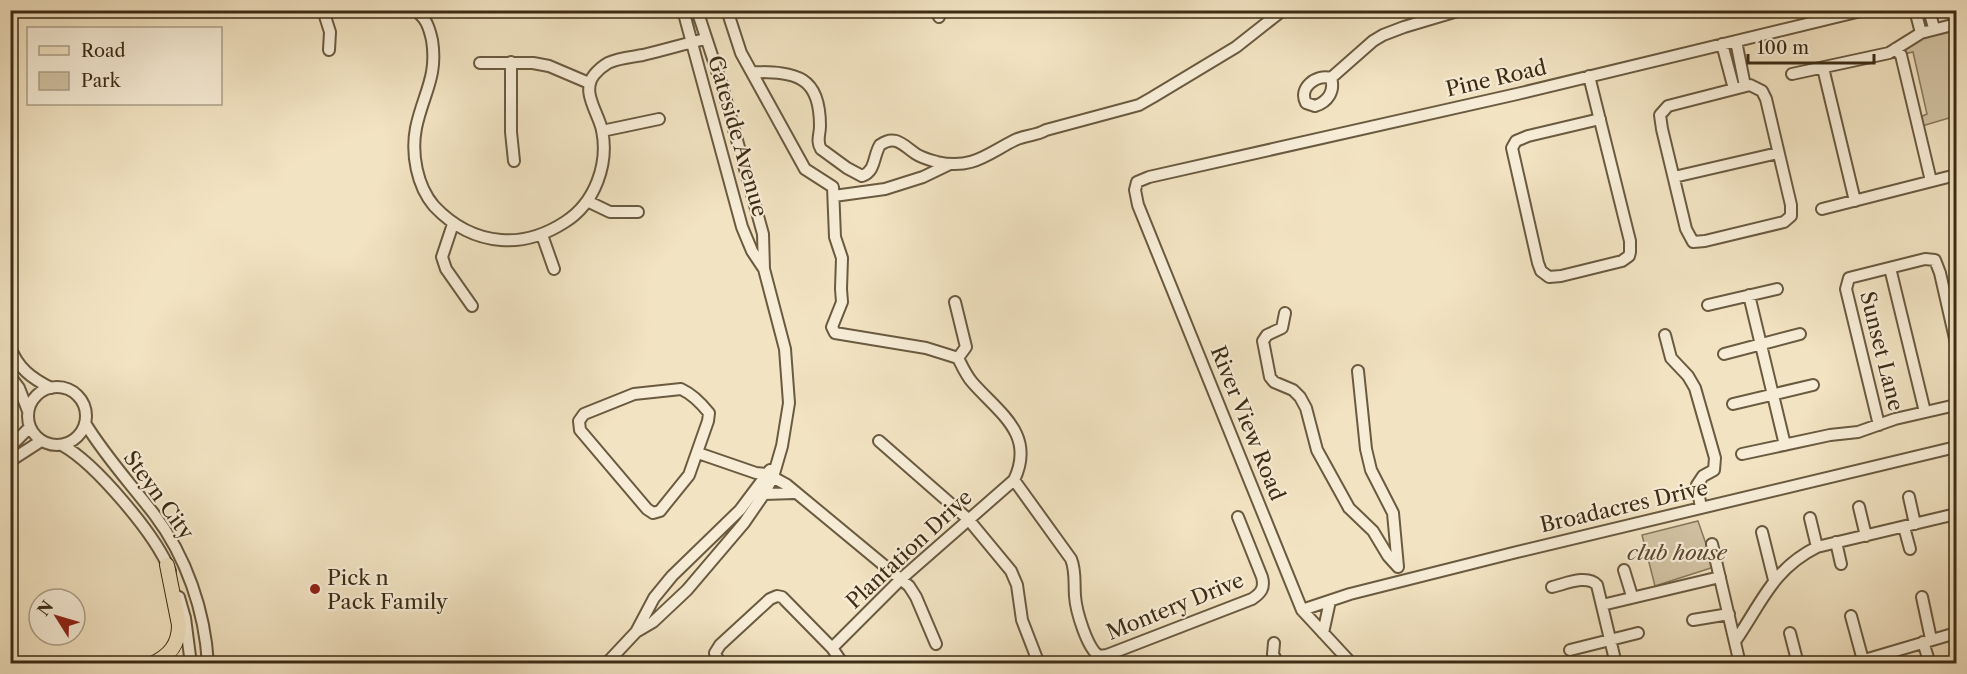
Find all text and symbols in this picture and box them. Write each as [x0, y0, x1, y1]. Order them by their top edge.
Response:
legend [27, 27, 222, 105]
scale bar [1748, 27, 1874, 65]
text: 100 m [1757, 37, 1809, 59]
text: Road [81, 40, 126, 62]
street label: Gateside Avenue [703, 52, 773, 220]
street label: Pine Road [1443, 54, 1549, 102]
text: Park [81, 70, 122, 92]
street label: Sunset Lane [1855, 289, 1909, 413]
street label: River View Road [1206, 342, 1290, 504]
street label: Steyn City [118, 446, 200, 544]
street label: Broadacres Drive [1538, 475, 1710, 537]
street label: Plantation Drive [841, 484, 977, 614]
park label: club house [1627, 540, 1728, 565]
place label: Pick n Pack Family [327, 565, 448, 614]
street label: Montery Drive [1103, 567, 1247, 645]
marker: Pick n Pack Family [308, 582, 322, 596]
north arrow [27, 587, 87, 647]
text: N [33, 596, 57, 620]

